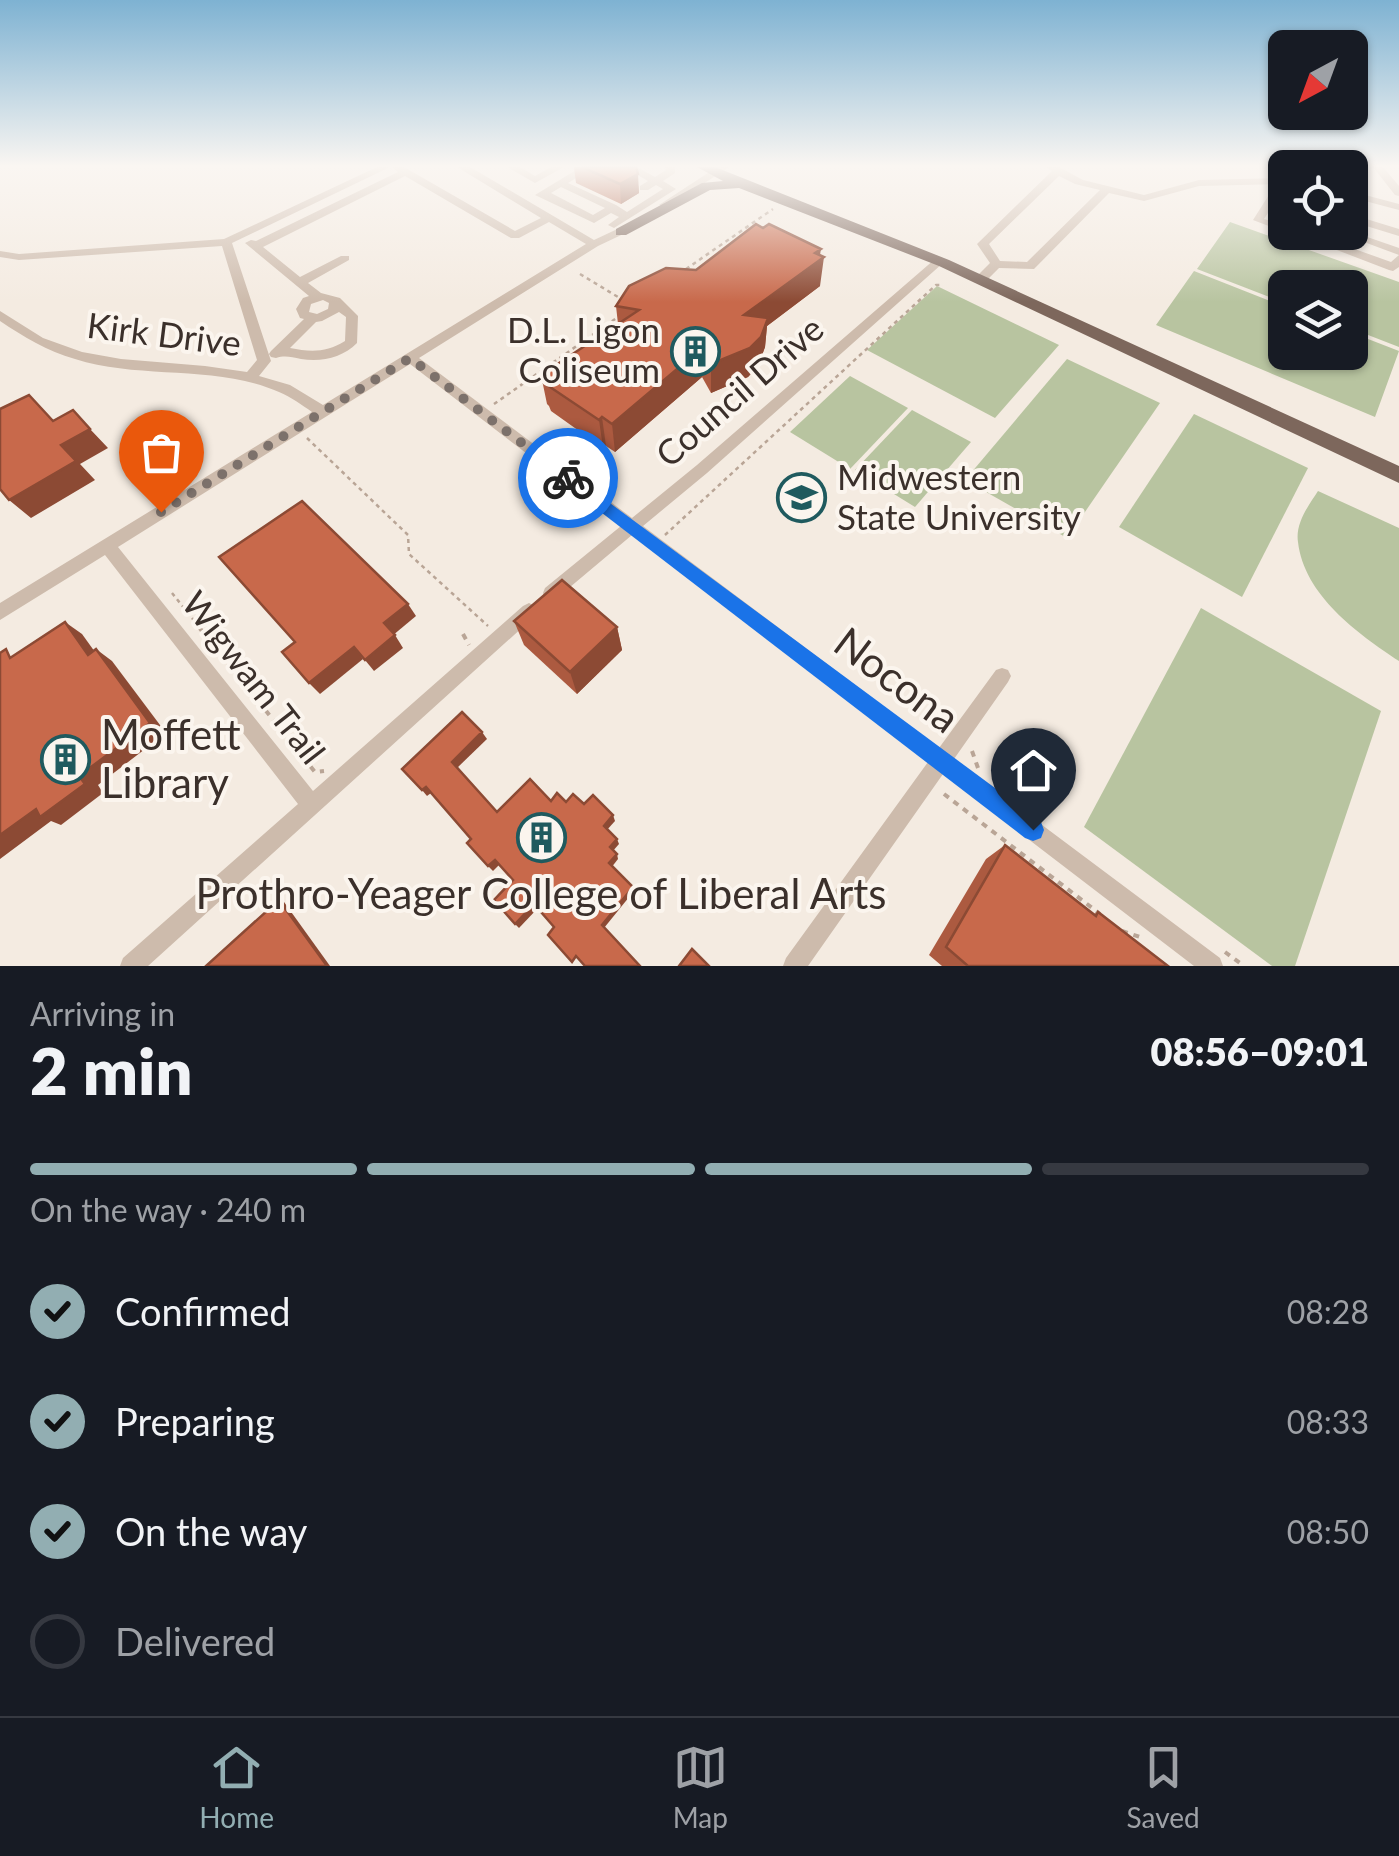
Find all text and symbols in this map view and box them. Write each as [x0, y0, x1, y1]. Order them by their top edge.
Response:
north arrow [1268, 30, 1368, 130]
map controls [1268, 30, 1368, 370]
button: locate [1268, 150, 1368, 250]
button: layers [1268, 270, 1368, 370]
street label: Kirk Drive [85, 303, 243, 363]
street label: Council Drive [647, 307, 831, 474]
place label: D.L. Ligon Coliseum [507, 308, 660, 390]
building icon: D.L. Ligon Coliseum [669, 325, 721, 377]
pin [119, 410, 204, 513]
icon: bag [134, 425, 189, 480]
courier [518, 428, 618, 528]
icon: bike [541, 451, 596, 506]
place label: Midwestern State University [837, 455, 1081, 537]
school or university icon: Midwestern State University [776, 472, 828, 524]
street label: Wigwam Trail [174, 582, 335, 771]
street label: Nocona [825, 616, 970, 742]
place label: Moffett Library [101, 709, 241, 807]
pin [991, 728, 1076, 831]
building icon: Moffett Library [40, 733, 92, 785]
icon: home [1006, 743, 1061, 798]
building icon: Prothro-Yeager College of Liberal Arts [515, 812, 567, 864]
place label: Prothro-Yeager College of Liberal Arts [195, 868, 887, 918]
text: Arriving in [30, 994, 175, 1033]
text: 08:56–09:01 [1150, 1028, 1369, 1074]
text: 2 min [30, 1031, 192, 1109]
text: On the way · 240 m [30, 1190, 306, 1229]
icon: check [30, 1284, 85, 1339]
text: Confirmed [115, 1288, 291, 1334]
text: 08:28 [1287, 1292, 1369, 1331]
icon: check [30, 1394, 85, 1449]
text: Preparing [115, 1398, 275, 1444]
text: 08:33 [1287, 1402, 1369, 1441]
icon: check [30, 1504, 85, 1559]
text: On the way [115, 1508, 307, 1554]
text: 08:50 [1287, 1512, 1369, 1551]
text: Delivered [115, 1618, 275, 1664]
tab: Home [199, 1740, 274, 1834]
tab: Map [673, 1740, 728, 1834]
tab: Saved [1127, 1740, 1200, 1834]

